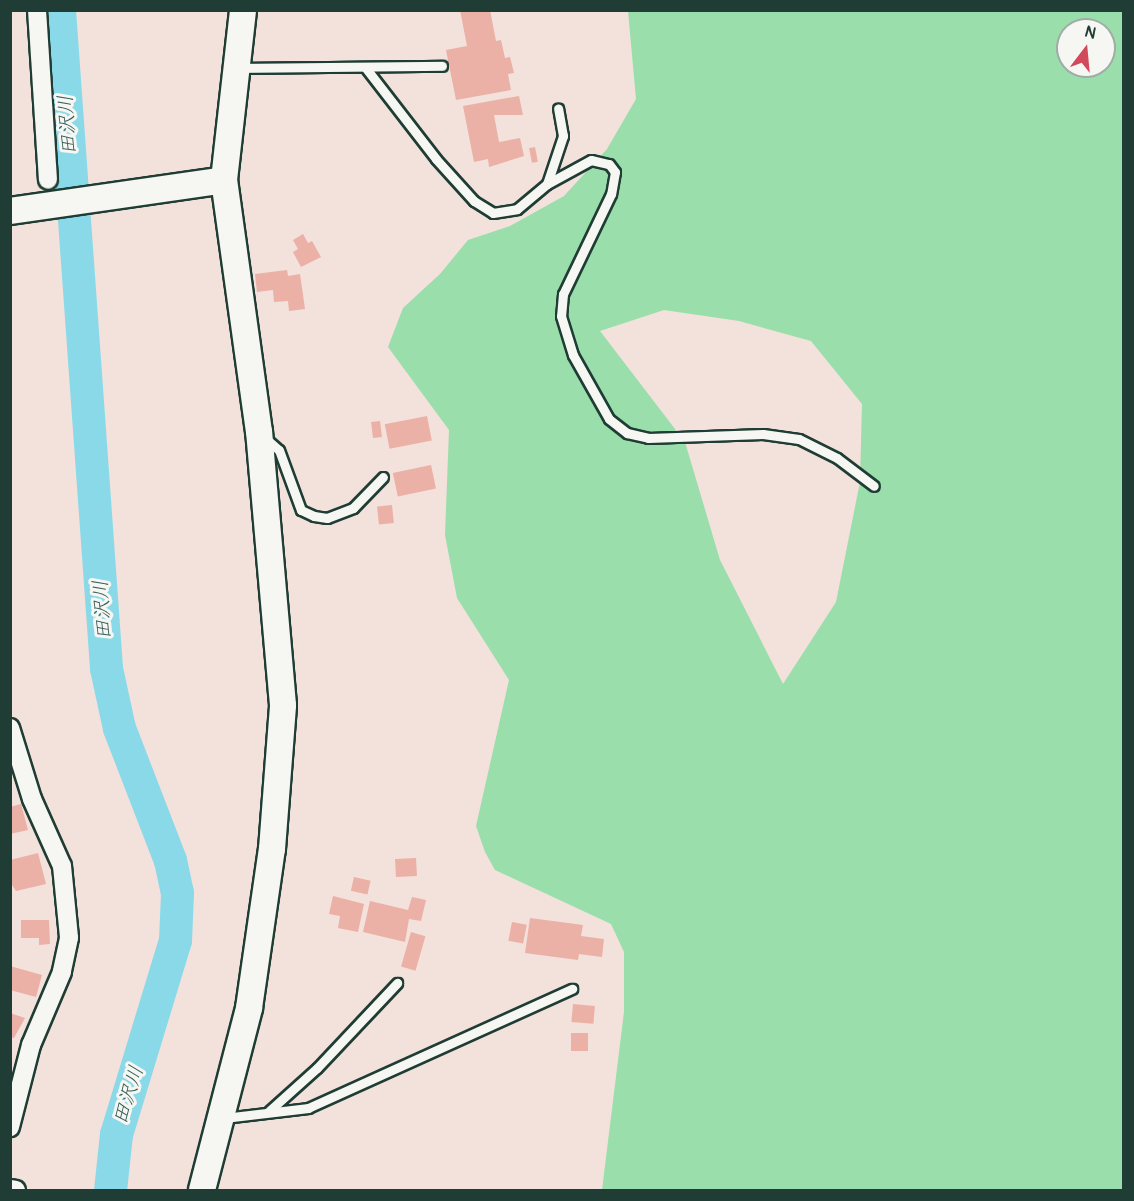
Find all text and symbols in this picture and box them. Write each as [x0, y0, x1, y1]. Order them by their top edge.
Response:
north arrow [1056, 18, 1116, 78]
text: N [1082, 22, 1098, 44]
water label: 田沢川 [53, 94, 81, 156]
water label: 田沢川 [88, 579, 116, 641]
water label: 田沢川 [108, 1063, 148, 1127]

